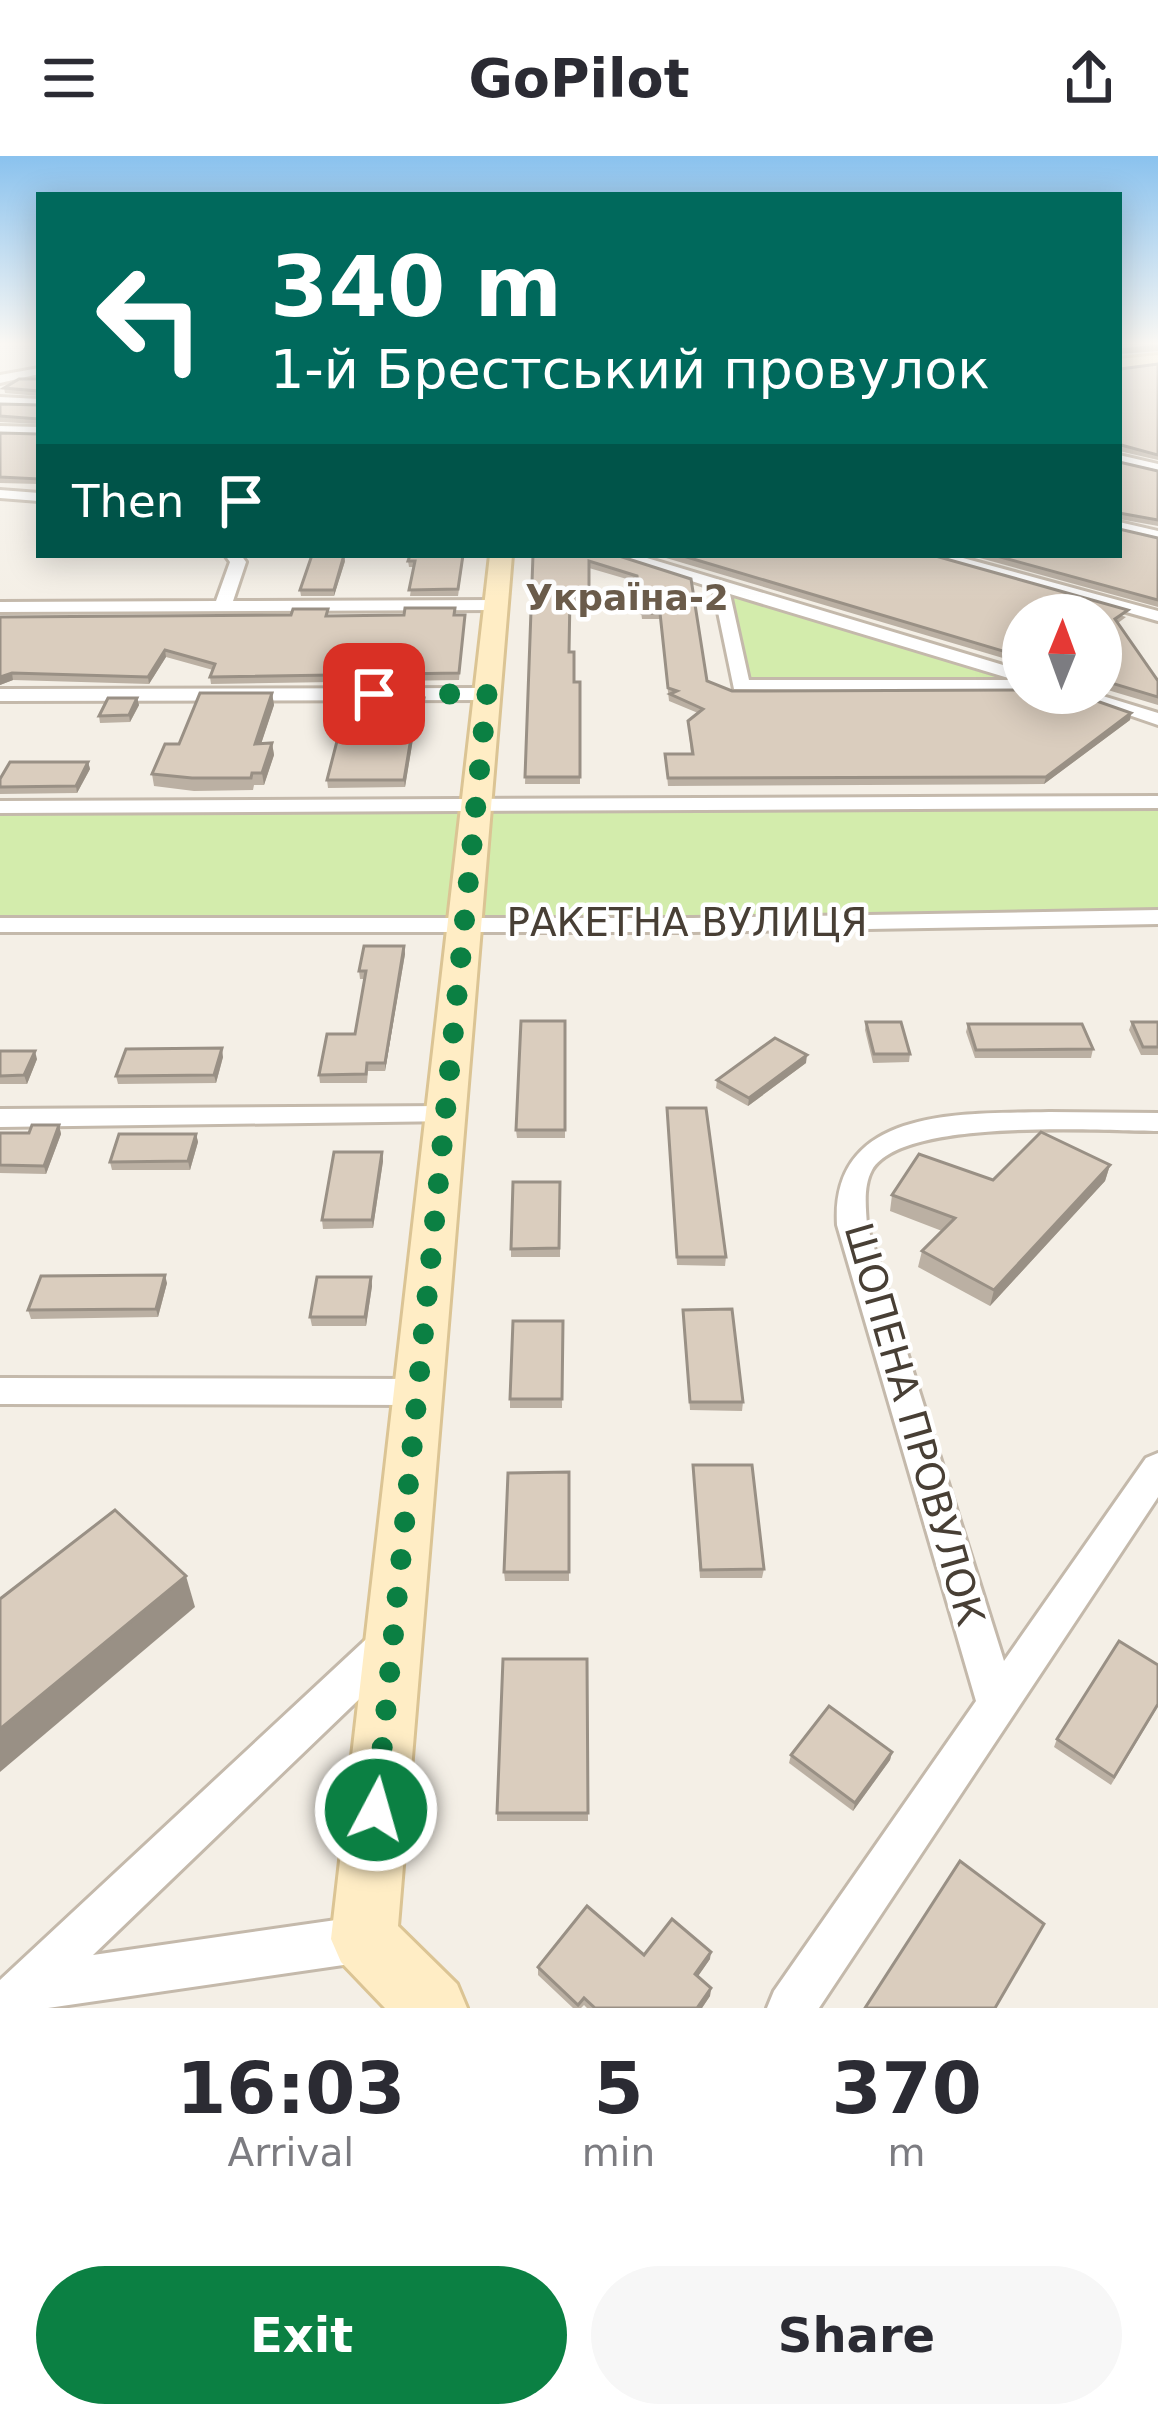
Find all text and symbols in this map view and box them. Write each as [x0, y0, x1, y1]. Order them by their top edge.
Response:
icon: menu [36, 45, 102, 111]
icon: share [1056, 45, 1122, 111]
text: GoPilot [469, 47, 689, 110]
text: 340 m [270, 238, 562, 336]
icon: left [72, 240, 228, 396]
text: 1-й Брестський провулок [270, 338, 990, 401]
icon: arrive [208, 468, 274, 534]
text: Then [72, 475, 184, 528]
district label: Україна-2 [525, 577, 729, 618]
north arrow [1002, 594, 1122, 714]
map controls [1002, 594, 1122, 714]
pin [323, 643, 425, 745]
icon: arrive [341, 661, 407, 727]
street label: РАКЕТНА ВУЛИЦЯ [506, 900, 868, 945]
street label: ШОПЕНА ПРОВУЛОК [835, 1218, 994, 1631]
position arrow [313, 1747, 439, 1873]
text: 16:03 [176, 2046, 405, 2130]
text: 5 [593, 2046, 643, 2130]
text: 370 [831, 2046, 982, 2130]
text: Arrival [227, 2130, 354, 2175]
text: min [582, 2130, 655, 2175]
text: m [888, 2130, 926, 2175]
button: Exit [36, 2266, 567, 2404]
button: Share [591, 2266, 1122, 2404]

